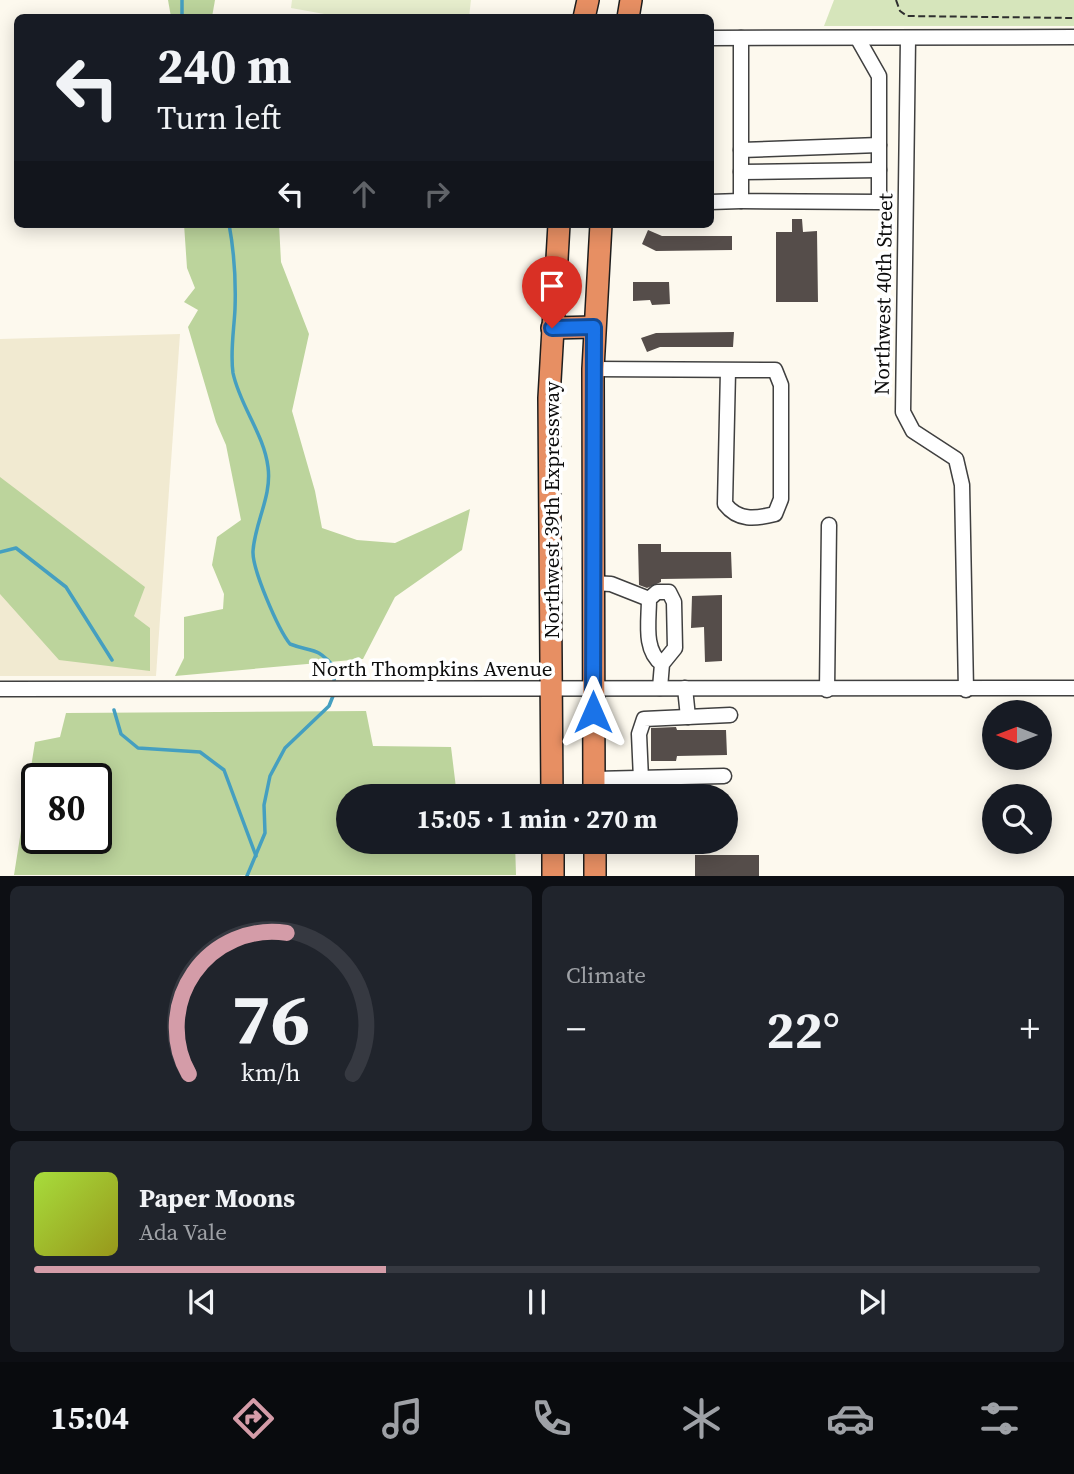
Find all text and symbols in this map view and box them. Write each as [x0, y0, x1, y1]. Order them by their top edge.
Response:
text: 240 m [157, 32, 292, 99]
icon: left [42, 42, 133, 133]
text: Turn left [157, 96, 281, 140]
icon: left [272, 175, 310, 213]
icon: ahead [345, 175, 383, 213]
icon: right [418, 175, 456, 213]
street label: Northwest 40th Street [867, 193, 899, 395]
pin [522, 256, 582, 328]
icon: arrive [533, 267, 571, 305]
street label: Northwest 39th Expressway [537, 381, 566, 639]
street label: North Thompkins Avenue [312, 654, 552, 683]
position arrow [556, 675, 630, 749]
north arrow [982, 700, 1052, 770]
map controls [982, 700, 1052, 854]
speed limit sign: 80 [21, 763, 112, 854]
button: search [982, 784, 1052, 854]
text: 15:05 · 1 min · 270 m [417, 801, 657, 837]
text: Climate [566, 959, 646, 991]
text: 76 [232, 970, 310, 1069]
text: 22° [766, 994, 840, 1065]
text: − [566, 1003, 586, 1055]
text: + [1020, 1003, 1040, 1055]
text: km/h [241, 1055, 301, 1089]
text: Paper Moons [139, 1180, 295, 1216]
text: Ada Vale [139, 1216, 227, 1248]
icon: previous [183, 1283, 221, 1321]
icon: pause [518, 1283, 556, 1321]
icon: next [853, 1283, 891, 1321]
icon: directions [229, 1394, 278, 1443]
icon: music [378, 1394, 427, 1443]
icon: phone [527, 1394, 576, 1443]
icon: climate [677, 1394, 726, 1443]
icon: car [826, 1394, 875, 1443]
icon: filters [975, 1394, 1024, 1443]
text: 15:04 [50, 1396, 129, 1440]

